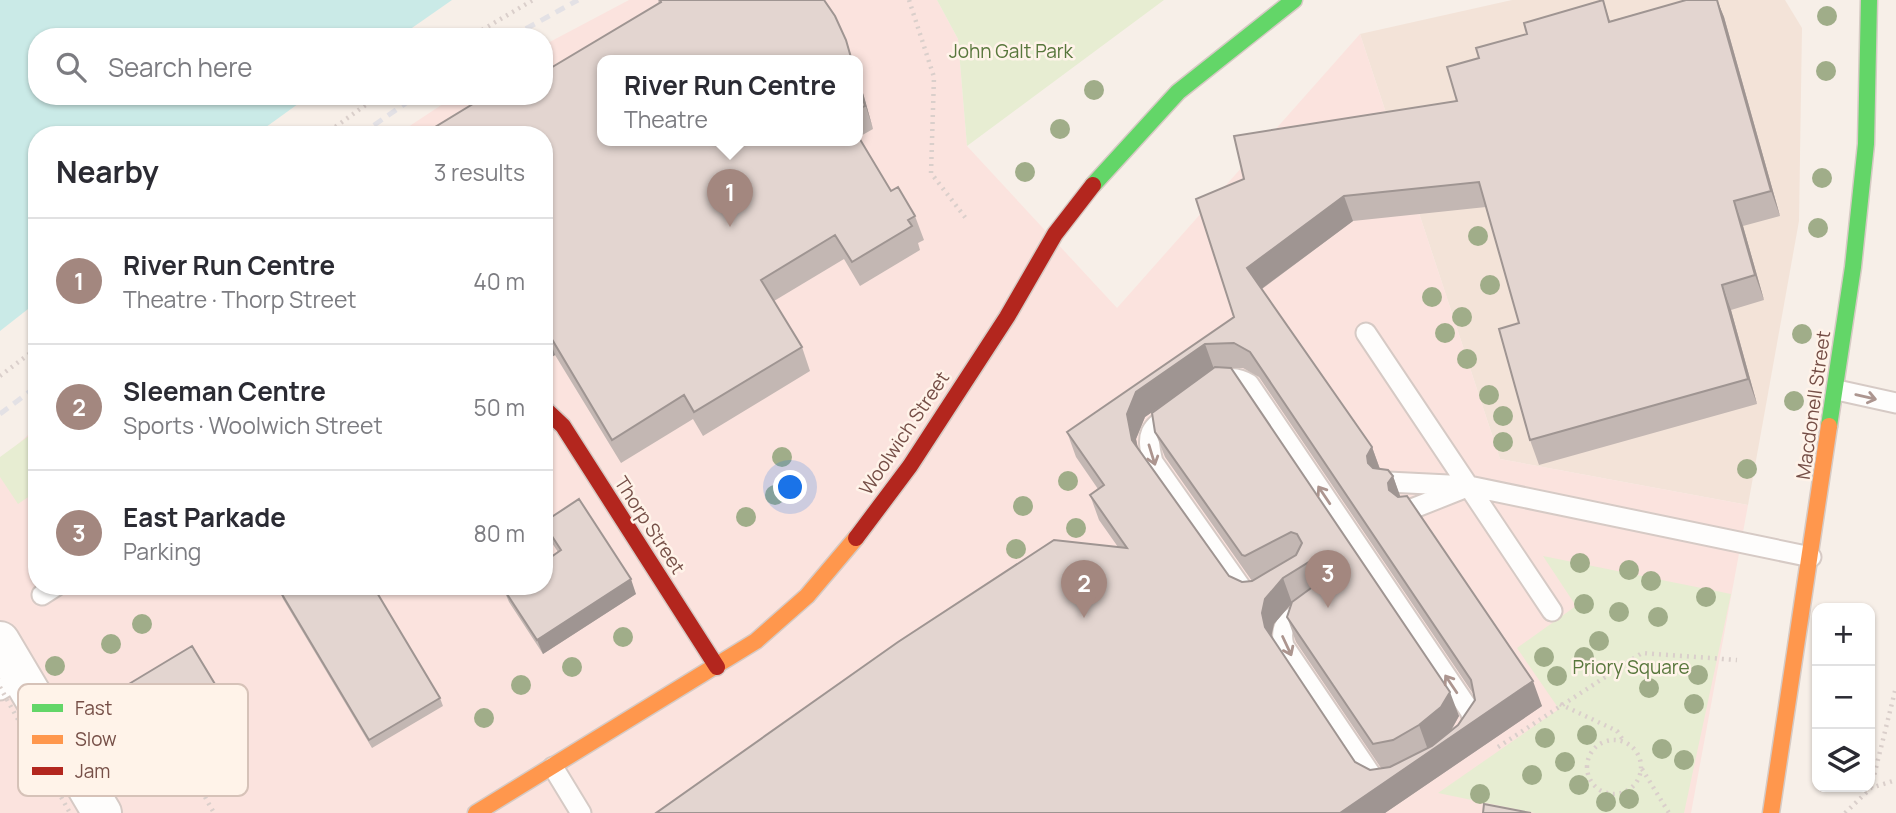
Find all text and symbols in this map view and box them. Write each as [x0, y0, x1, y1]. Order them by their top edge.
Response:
search box [28, 28, 553, 105]
park label: John Galt Park [949, 38, 1074, 64]
icon: search [52, 48, 90, 86]
text: Search here [108, 49, 253, 85]
popup [597, 55, 863, 146]
text: River Run Centre [624, 67, 836, 103]
text: Theatre [624, 103, 708, 135]
text: Nearby [56, 151, 159, 192]
text: 3 results [434, 156, 525, 188]
pin: 1 [707, 169, 753, 227]
text: River Run Centre [123, 247, 335, 283]
text: 1 [74, 265, 84, 297]
text: 40 m [473, 265, 525, 297]
text: Theatre · Thorp Street [123, 283, 357, 315]
street label: Macdonell Street [1790, 329, 1836, 481]
street label: Woolwich Street [853, 366, 955, 500]
text: Sleeman Centre [123, 373, 326, 409]
one-way arrow [1854, 390, 1877, 404]
text: 2 [72, 391, 86, 423]
text: 50 m [474, 391, 525, 423]
text: Sports · Woolwich Street [123, 409, 383, 441]
one-way arrow [1147, 443, 1160, 465]
your location [773, 470, 807, 504]
street label: Thorp Street [609, 471, 691, 579]
one-way arrow [1317, 486, 1331, 505]
text: East Parkade [123, 499, 286, 535]
text: 3 [72, 517, 86, 549]
text: 80 m [474, 517, 525, 549]
text: Parking [123, 535, 201, 567]
pin: 3 [1305, 550, 1351, 608]
pin: 2 [1061, 560, 1107, 618]
map controls [1812, 603, 1875, 792]
button: + [1812, 603, 1875, 666]
one-way arrow [1280, 636, 1294, 656]
park label: Priory Square [1572, 654, 1690, 680]
button: − [1812, 666, 1875, 729]
one-way arrow [1444, 675, 1458, 694]
legend [18, 684, 248, 796]
text: Fast [75, 695, 112, 721]
text: Slow [75, 726, 117, 752]
button: layers [1812, 729, 1875, 792]
text: Jam [75, 758, 110, 784]

